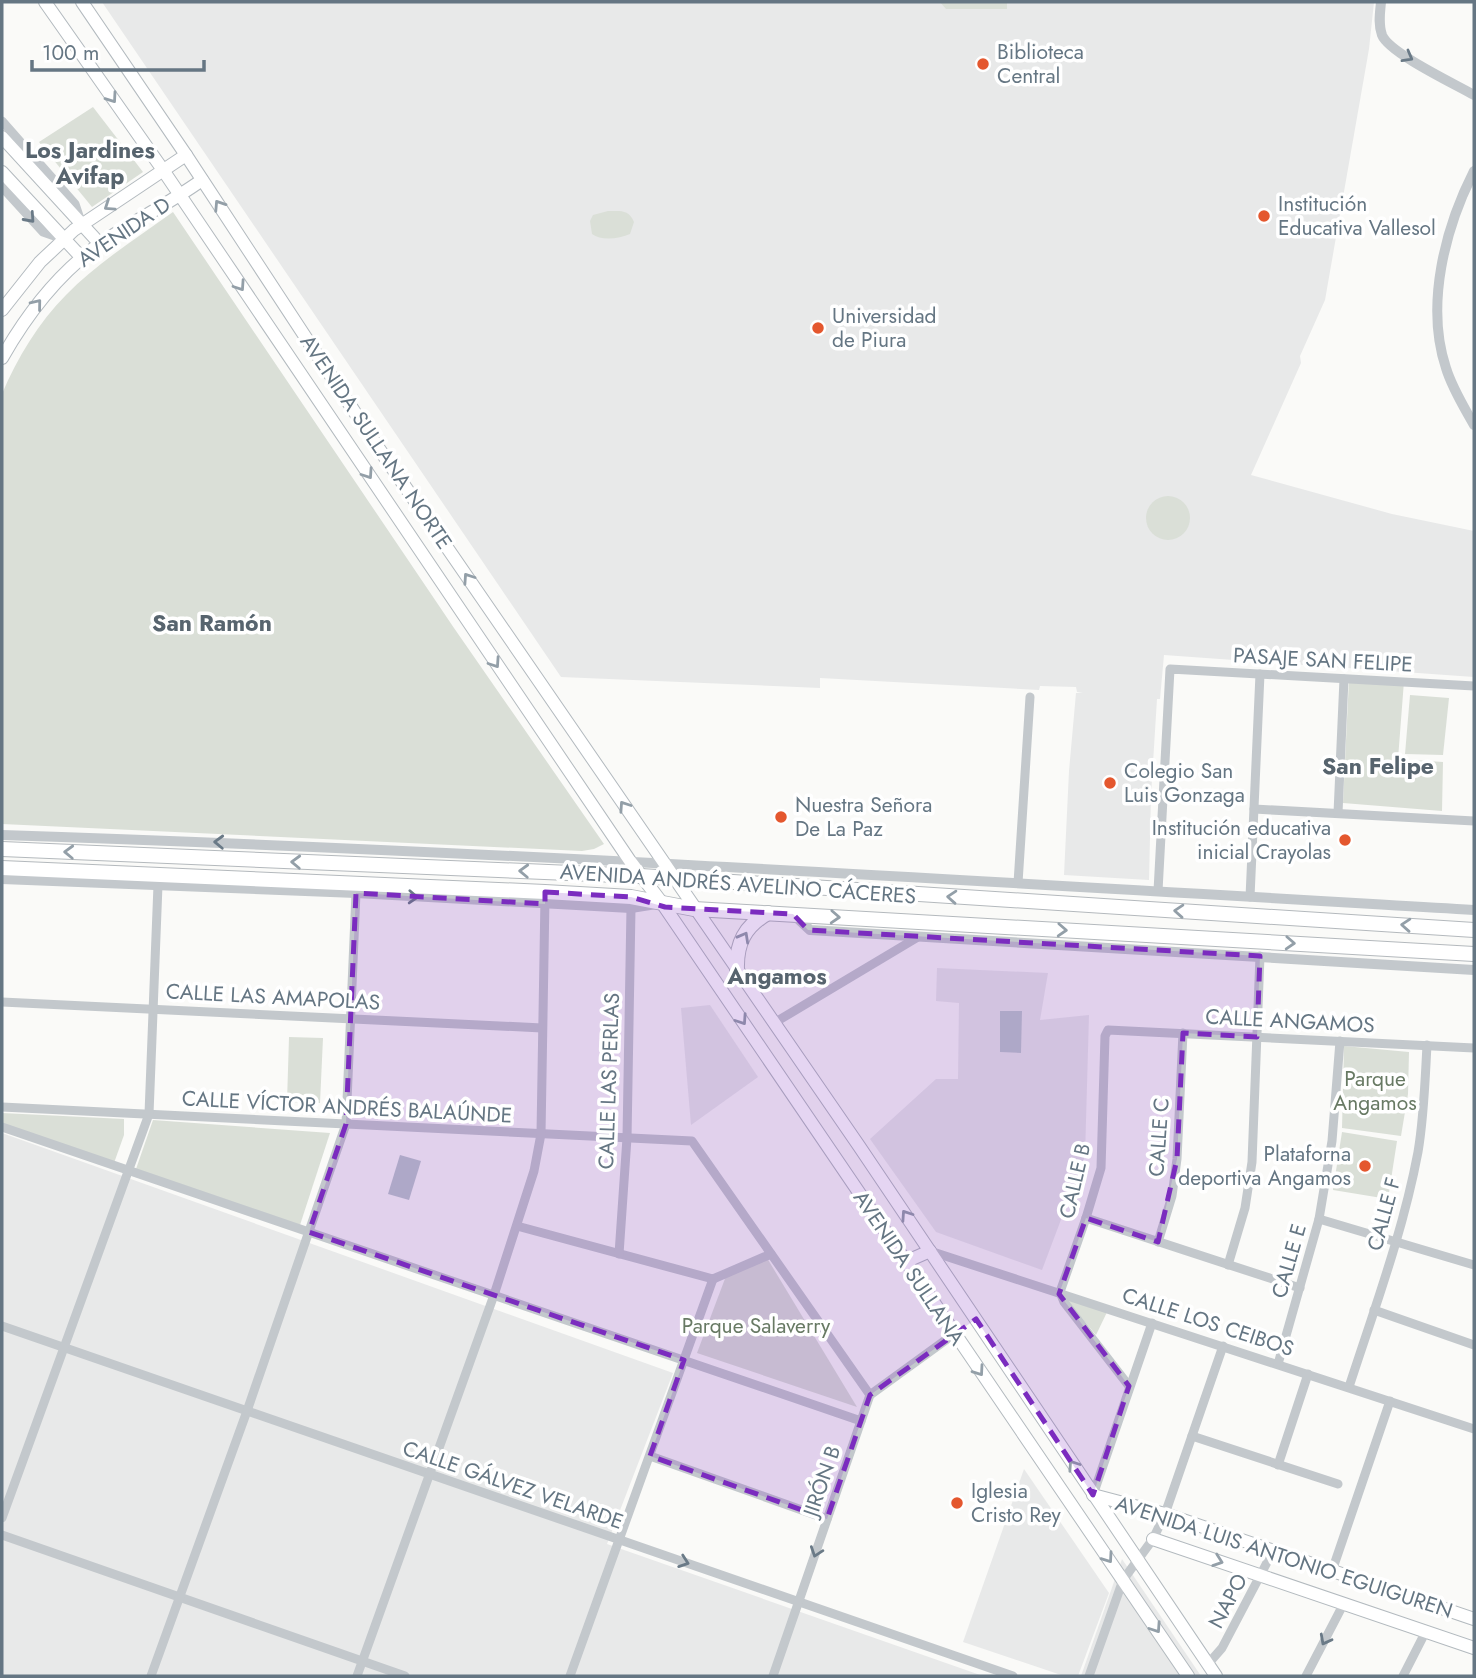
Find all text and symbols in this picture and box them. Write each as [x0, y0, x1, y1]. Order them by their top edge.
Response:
scale bar [32, 28, 203, 72]
place label: Biblioteca Central [997, 37, 1084, 91]
text: 100 m [42, 38, 99, 68]
one-way arrow [1400, 49, 1413, 62]
marker: Biblioteca Central [975, 56, 991, 72]
one-way arrow [104, 90, 116, 103]
district label: Los Jardines Avifap [25, 133, 155, 193]
place label: Institución Educativa Vallesol [1278, 189, 1436, 243]
street label: AVENIDA D [71, 190, 177, 274]
one-way arrow [104, 198, 117, 210]
one-way arrow [214, 200, 227, 213]
marker: Institución Educativa Vallesol [1256, 208, 1272, 224]
one-way arrow [21, 209, 34, 222]
one-way arrow [232, 278, 244, 291]
one-way arrow [29, 300, 42, 312]
place label: Universidad de Piura [832, 301, 937, 355]
marker: Universidad de Piura [810, 320, 826, 336]
street label: AVENIDA SULLANA NORTE [293, 329, 459, 555]
one-way arrow [360, 466, 372, 479]
one-way arrow [463, 573, 476, 586]
district label: San Ramón [152, 606, 272, 640]
street label: PASAJE SAN FELIPE [1232, 640, 1414, 680]
one-way arrow [487, 655, 500, 668]
district label: San Felipe [1322, 749, 1434, 783]
place label: Colegio San Luis Gonzaga [1124, 756, 1245, 810]
marker: Colegio San Luis Gonzaga [1102, 775, 1118, 791]
place label: Nuestra Señora De La Paz [795, 790, 932, 844]
one-way arrow [620, 801, 632, 814]
marker: Nuestra Señora De La Paz [773, 809, 789, 825]
place label: Institución educativa inicial Crayolas [1152, 813, 1331, 867]
marker: Institución educativa inicial Crayolas [1337, 832, 1353, 848]
one-way arrow [213, 834, 224, 850]
one-way arrow [63, 845, 74, 860]
one-way arrow [291, 854, 302, 869]
street label: AVENIDA ANDRÉS AVELINO CÁCERES [559, 857, 917, 911]
one-way arrow [518, 864, 529, 879]
one-way arrow [407, 889, 418, 904]
one-way arrow [946, 890, 957, 905]
one-way arrow [1173, 904, 1184, 919]
one-way arrow [830, 909, 841, 924]
one-way arrow [1400, 918, 1411, 933]
one-way arrow [1057, 922, 1068, 937]
one-way arrow [736, 931, 749, 944]
one-way arrow [1284, 935, 1295, 950]
district label: Angamos [726, 959, 827, 993]
street label: CALLE LAS AMAPOLAS [165, 976, 381, 1018]
street label: CALLE LAS PERLAS [591, 992, 627, 1170]
street label: CALLE ANGAMOS [1205, 1002, 1375, 1040]
one-way arrow [734, 1013, 747, 1026]
park label: Parque Angamos [1333, 1064, 1417, 1118]
street label: CALLE VÍCTOR ANDRÉS BALAÚNDE [181, 1083, 513, 1131]
street label: CALLE C [1141, 1097, 1177, 1177]
place label: Plataforna deportiva Angamos [1178, 1139, 1351, 1193]
street label: CALLE B [1052, 1140, 1098, 1222]
marker: Plataforna deportiva Angamos [1357, 1158, 1373, 1174]
street label: CALLE F [1360, 1174, 1408, 1254]
street label: AVENIDA SULLANA [846, 1185, 972, 1351]
one-way arrow [902, 1210, 914, 1223]
street label: CALLE E [1264, 1220, 1314, 1302]
street label: CALLE LOS CEIBOS [1118, 1280, 1298, 1364]
park label: Parque Salaverry [682, 1311, 831, 1341]
one-way arrow [971, 1363, 984, 1376]
street label: CALLE GÁLVEZ VELARDE [399, 1433, 627, 1537]
street label: JIRÓN B [795, 1442, 848, 1523]
one-way arrow [1069, 1460, 1081, 1473]
place label: Iglesia Cristo Rey [971, 1476, 1062, 1530]
street label: AVENIDA LUIS ANTONIO EGUIGUREN [1112, 1488, 1456, 1626]
marker: Iglesia Cristo Rey [949, 1495, 965, 1511]
one-way arrow [810, 1545, 824, 1558]
one-way arrow [1100, 1550, 1112, 1563]
one-way arrow [1211, 1552, 1223, 1567]
one-way arrow [677, 1554, 689, 1568]
street label: NAPO [1201, 1568, 1255, 1634]
one-way arrow [1148, 1620, 1160, 1633]
one-way arrow [1319, 1633, 1333, 1645]

